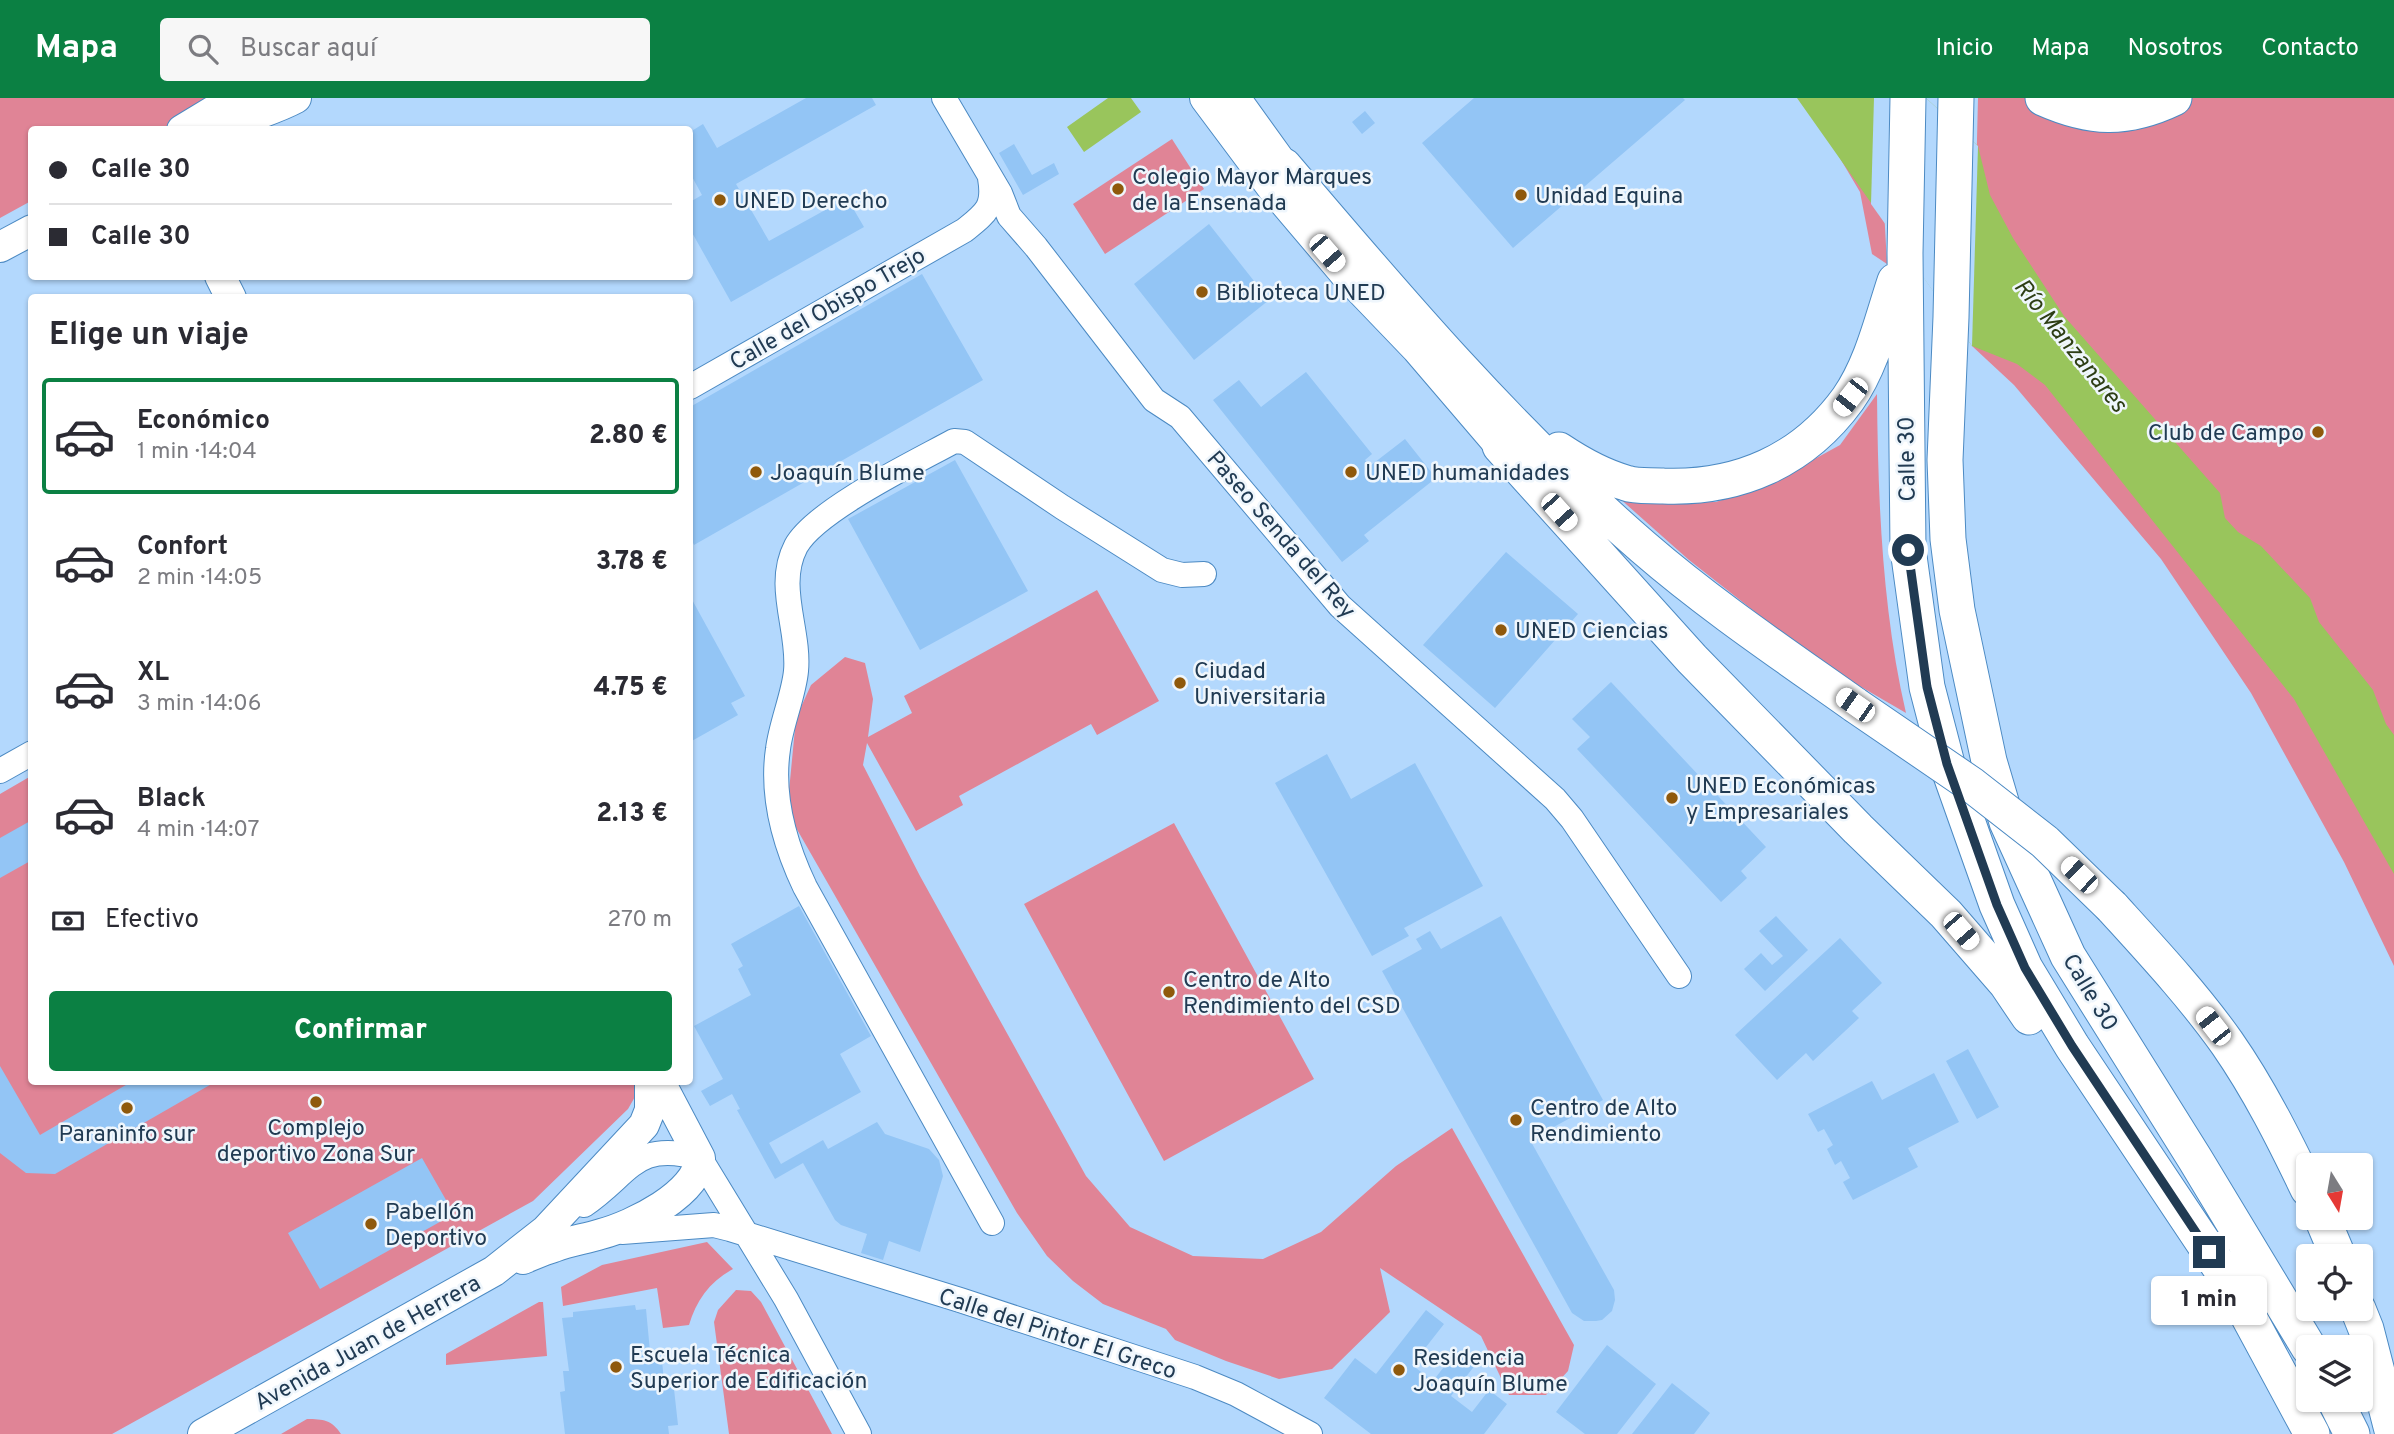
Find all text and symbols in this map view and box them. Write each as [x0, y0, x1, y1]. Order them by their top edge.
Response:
search box [160, 18, 650, 81]
text: Mapa [35, 28, 118, 70]
icon: search [184, 30, 222, 68]
text: Buscar aquí [240, 33, 377, 66]
text: Inicio [1936, 34, 1993, 64]
text: Mapa [2031, 34, 2090, 64]
text: Nosotros [2128, 34, 2223, 64]
text: Contacto [2261, 34, 2359, 64]
text: Calle 30 [91, 154, 190, 187]
place label: Colegio Mayor Marques de la Ensenada [1132, 164, 1372, 219]
marker: Colegio Mayor Marques de la Ensenada [1110, 181, 1126, 197]
place label: Unidad Equina [1535, 183, 1683, 212]
marker: Unidad Equina [1513, 187, 1529, 203]
place label: UNED Derecho [734, 188, 888, 217]
marker: UNED Derecho [712, 192, 728, 208]
text: Calle 30 [91, 221, 190, 254]
car [1306, 230, 1349, 276]
street label: Calle del Obispo Trejo [725, 242, 931, 378]
water label: Río Manzanares [2006, 273, 2133, 420]
place label: Biblioteca UNED [1216, 280, 1386, 309]
marker: Biblioteca UNED [1194, 284, 1210, 300]
text: Elige un viaje [49, 316, 249, 356]
car [1829, 374, 1872, 420]
icon: car [53, 405, 116, 468]
text: Económico [137, 405, 270, 438]
street label: Calle 30 [1893, 416, 1924, 502]
text: 2.80 € [589, 420, 668, 453]
place label: Club de Campo [2148, 420, 2304, 449]
marker: Club de Campo [2310, 424, 2326, 440]
text: 1 min · 14:04 [137, 438, 257, 467]
street label: Paseo Senda del Rey [1199, 446, 1361, 626]
place label: Joaquín Blume [770, 460, 925, 489]
place label: UNED humanidades [1365, 460, 1570, 489]
marker: Joaquín Blume [748, 464, 764, 480]
marker: UNED humanidades [1343, 464, 1359, 480]
car [1538, 489, 1581, 535]
icon: car [53, 531, 116, 594]
text: Confort [137, 531, 228, 564]
route start [1892, 534, 1924, 566]
text: 3.78 € [596, 546, 668, 579]
text: 2 min · 14:05 [137, 564, 262, 593]
place label: UNED Ciencias [1515, 618, 1669, 647]
marker: UNED Ciencias [1493, 622, 1509, 638]
icon: car [53, 657, 116, 720]
text: XL [137, 657, 169, 690]
place label: Ciudad Universitaria [1194, 658, 1326, 713]
text: 4.75 € [594, 672, 668, 705]
marker: Ciudad Universitaria [1172, 675, 1188, 691]
car [1832, 684, 1879, 726]
text: 3 min · 14:06 [137, 690, 261, 719]
place label: UNED Económicas y Empresariales [1686, 773, 1876, 828]
icon: car [53, 783, 116, 846]
text: Black [137, 783, 206, 816]
marker: UNED Económicas y Empresariales [1664, 790, 1680, 806]
text: 2.13 € [596, 798, 668, 831]
text: 4 min · 14:07 [137, 816, 259, 845]
car [2057, 853, 2102, 897]
icon: cash [49, 902, 87, 940]
text: Efectivo [105, 904, 199, 937]
text: 270 m [607, 906, 672, 935]
car [1940, 908, 1983, 954]
street label: Calle 30 [2054, 949, 2123, 1037]
place label: Centro de Alto Rendimiento del CSD [1183, 967, 1401, 1022]
marker: Centro de Alto Rendimiento del CSD [1161, 984, 1177, 1000]
button: Confirmar [49, 991, 672, 1071]
car [2192, 1003, 2235, 1049]
marker: Complejo deportivo Zona Sur [308, 1094, 324, 1110]
place label: Centro de Alto Rendimiento [1530, 1095, 1677, 1150]
marker: Paraninfo sur [119, 1100, 135, 1116]
marker: Centro de Alto Rendimiento [1508, 1112, 1524, 1128]
place label: Complejo deportivo Zona Sur [217, 1115, 415, 1170]
place label: Paraninfo sur [59, 1121, 196, 1150]
north arrow [2296, 1153, 2373, 1230]
map controls [2296, 1153, 2373, 1412]
place label: Pabellón Deportivo [385, 1199, 487, 1254]
marker: Pabellón Deportivo [363, 1216, 379, 1232]
route end [2193, 1236, 2225, 1268]
button: locate [2296, 1244, 2373, 1321]
street label: Avenida Juan de Herrera [250, 1270, 486, 1418]
callout: 1 min [2151, 1276, 2267, 1326]
street label: Calle del Pintor El Greco [934, 1283, 1180, 1388]
text: 1 min [2181, 1286, 2237, 1315]
button: layers [2296, 1335, 2373, 1412]
place label: Escuela Técnica Superior de Edificación [630, 1342, 867, 1397]
place label: Residencia Joaquín Blume [1413, 1345, 1568, 1400]
marker: Escuela Técnica Superior de Edificación [608, 1359, 624, 1375]
marker: Residencia Joaquín Blume [1391, 1362, 1407, 1378]

